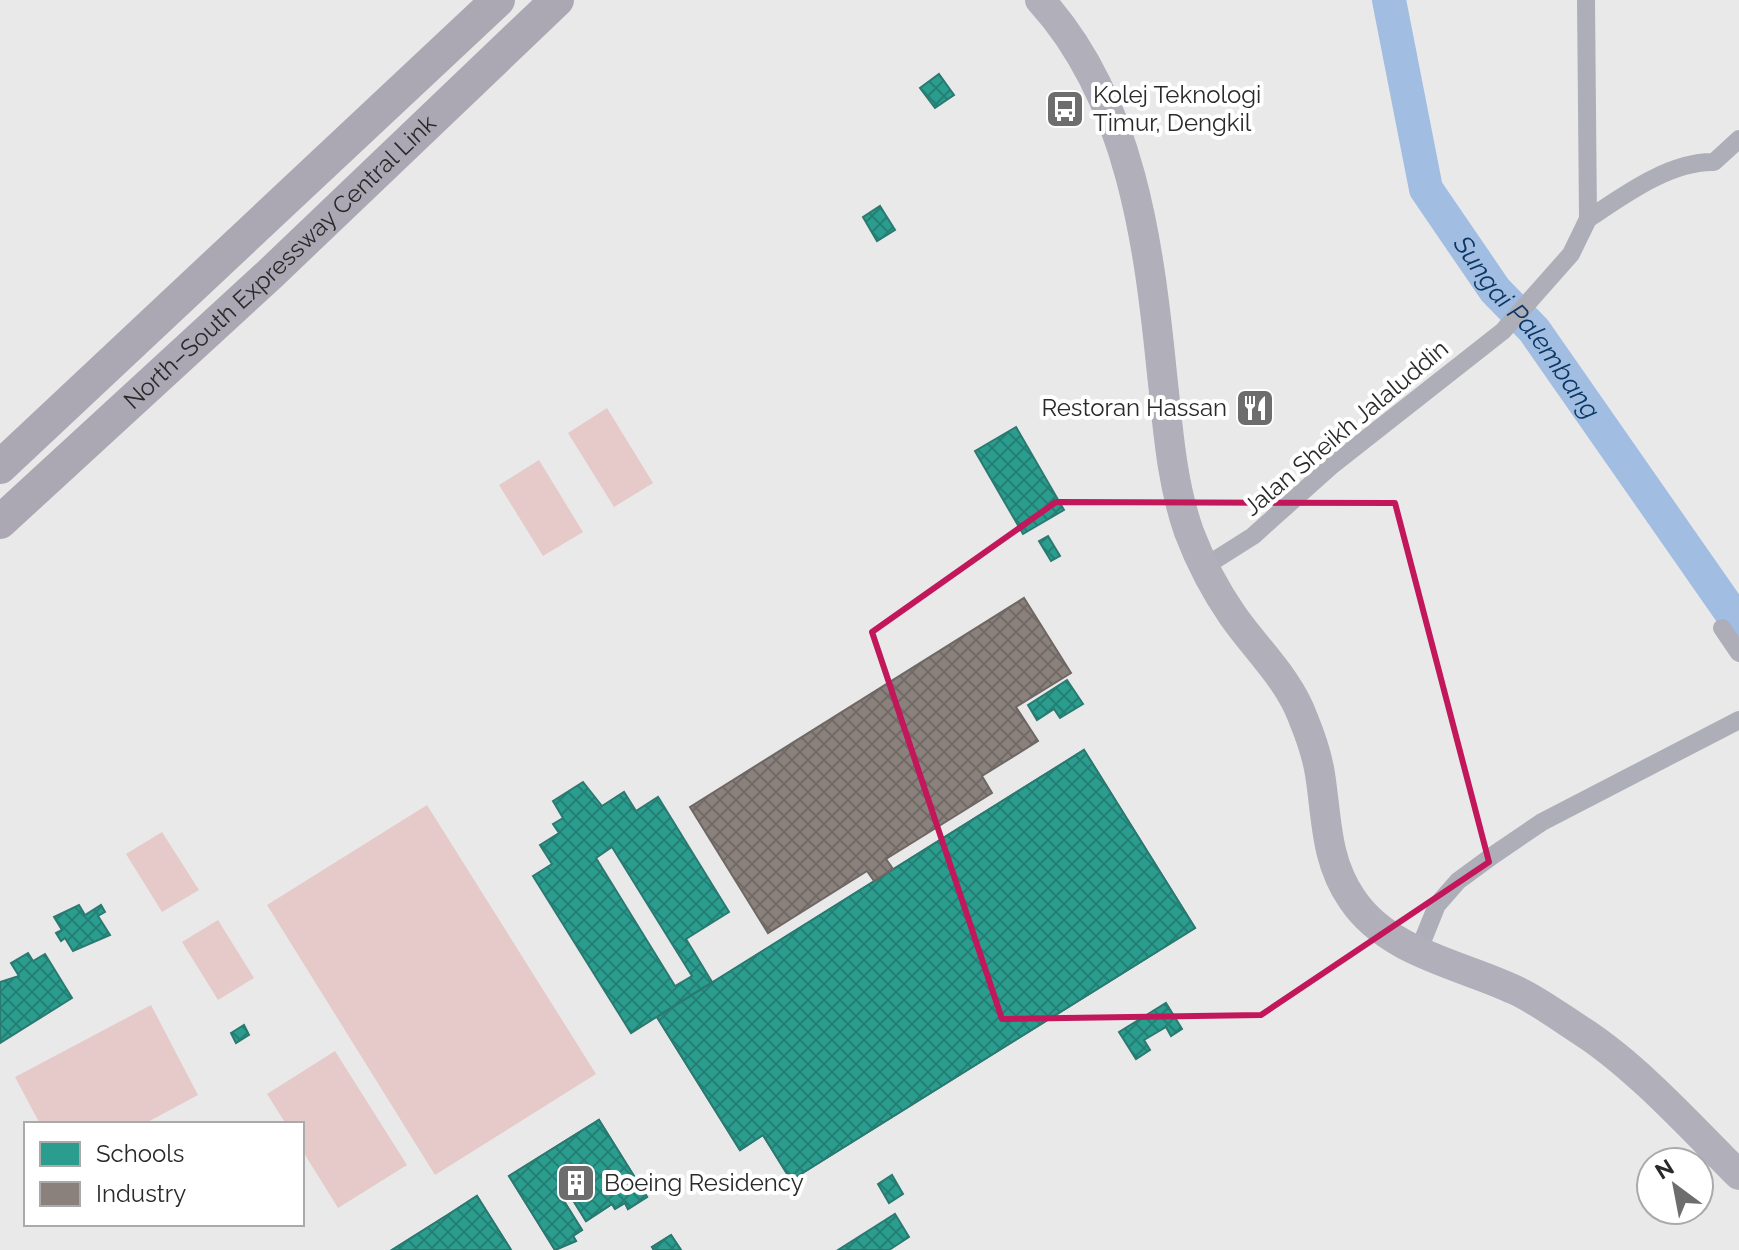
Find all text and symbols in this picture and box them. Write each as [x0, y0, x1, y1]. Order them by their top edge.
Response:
place label: Kolej Teknologi Timur, Dengkil [1093, 80, 1261, 137]
bus stop icon: Kolej Teknologi Timur, Dengkil [1044, 88, 1086, 130]
street label: North–South Expressway Central Link [118, 108, 442, 415]
water label: Sungai Palembang [1447, 229, 1606, 424]
street label: Jalan Sheikh Jalaluddin [1237, 334, 1454, 522]
restaurant icon: Restoran Hassan [1234, 387, 1276, 429]
place label: Restoran Hassan [1041, 393, 1227, 422]
legend [24, 1122, 304, 1226]
text: Schools [96, 1139, 184, 1168]
north arrow [1635, 1146, 1715, 1226]
text: N [1650, 1154, 1678, 1185]
building icon: Boeing Residency [555, 1162, 597, 1204]
place label: Boeing Residency [604, 1168, 804, 1197]
text: Industry [96, 1179, 186, 1208]

